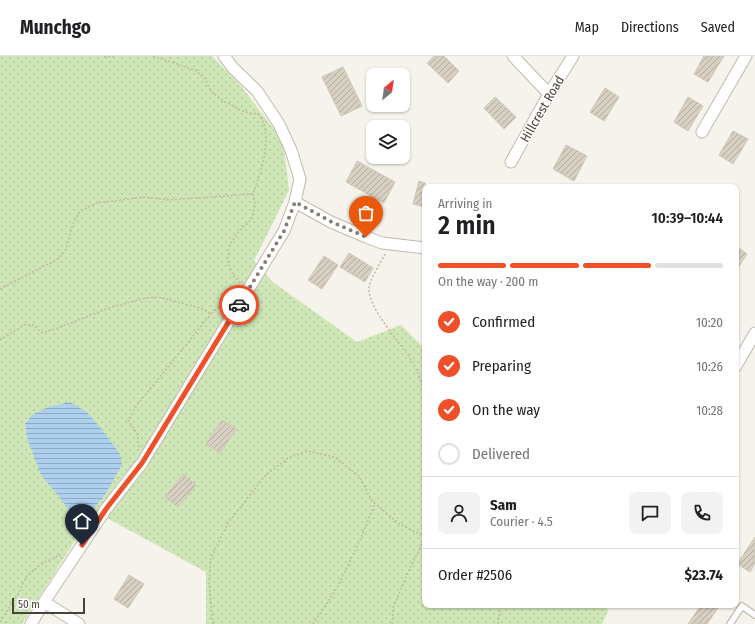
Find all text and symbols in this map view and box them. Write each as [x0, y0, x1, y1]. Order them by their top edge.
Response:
text: Munchgo [20, 16, 91, 39]
text: Map [575, 19, 599, 36]
text: Directions [621, 19, 679, 36]
text: Saved [701, 19, 735, 36]
north arrow [366, 68, 410, 112]
map controls [366, 68, 410, 164]
street label: Hillcrest Road [517, 73, 567, 145]
button: layers [366, 120, 410, 164]
pin [349, 196, 383, 237]
text: Arriving in [438, 196, 492, 211]
icon: bag [355, 202, 377, 224]
text: 10:39–10:44 [652, 209, 723, 227]
text: 2 min [438, 210, 496, 241]
text: On the way · 200 m [438, 274, 538, 289]
courier [219, 285, 259, 325]
icon: car [228, 294, 250, 316]
icon: check [438, 311, 460, 333]
text: Confirmed [472, 313, 535, 331]
text: 10:20 [696, 315, 723, 330]
icon: check [438, 355, 460, 377]
text: Preparing [472, 357, 531, 375]
text: 10:26 [696, 359, 723, 374]
icon: check [438, 399, 460, 421]
text: On the way [472, 401, 540, 419]
text: 10:28 [696, 403, 723, 418]
text: Delivered [472, 445, 530, 463]
button: person [438, 492, 480, 534]
button: chat [629, 492, 671, 534]
button: phone [681, 492, 723, 534]
text: Sam [490, 496, 517, 514]
pin [65, 504, 99, 545]
icon: home [71, 510, 93, 532]
text: Courier · 4.5 [490, 514, 553, 529]
text: Order #2506 [438, 566, 512, 584]
text: $23.74 [685, 566, 723, 584]
scale bar [12, 596, 85, 615]
text: 50 m [18, 598, 40, 611]

